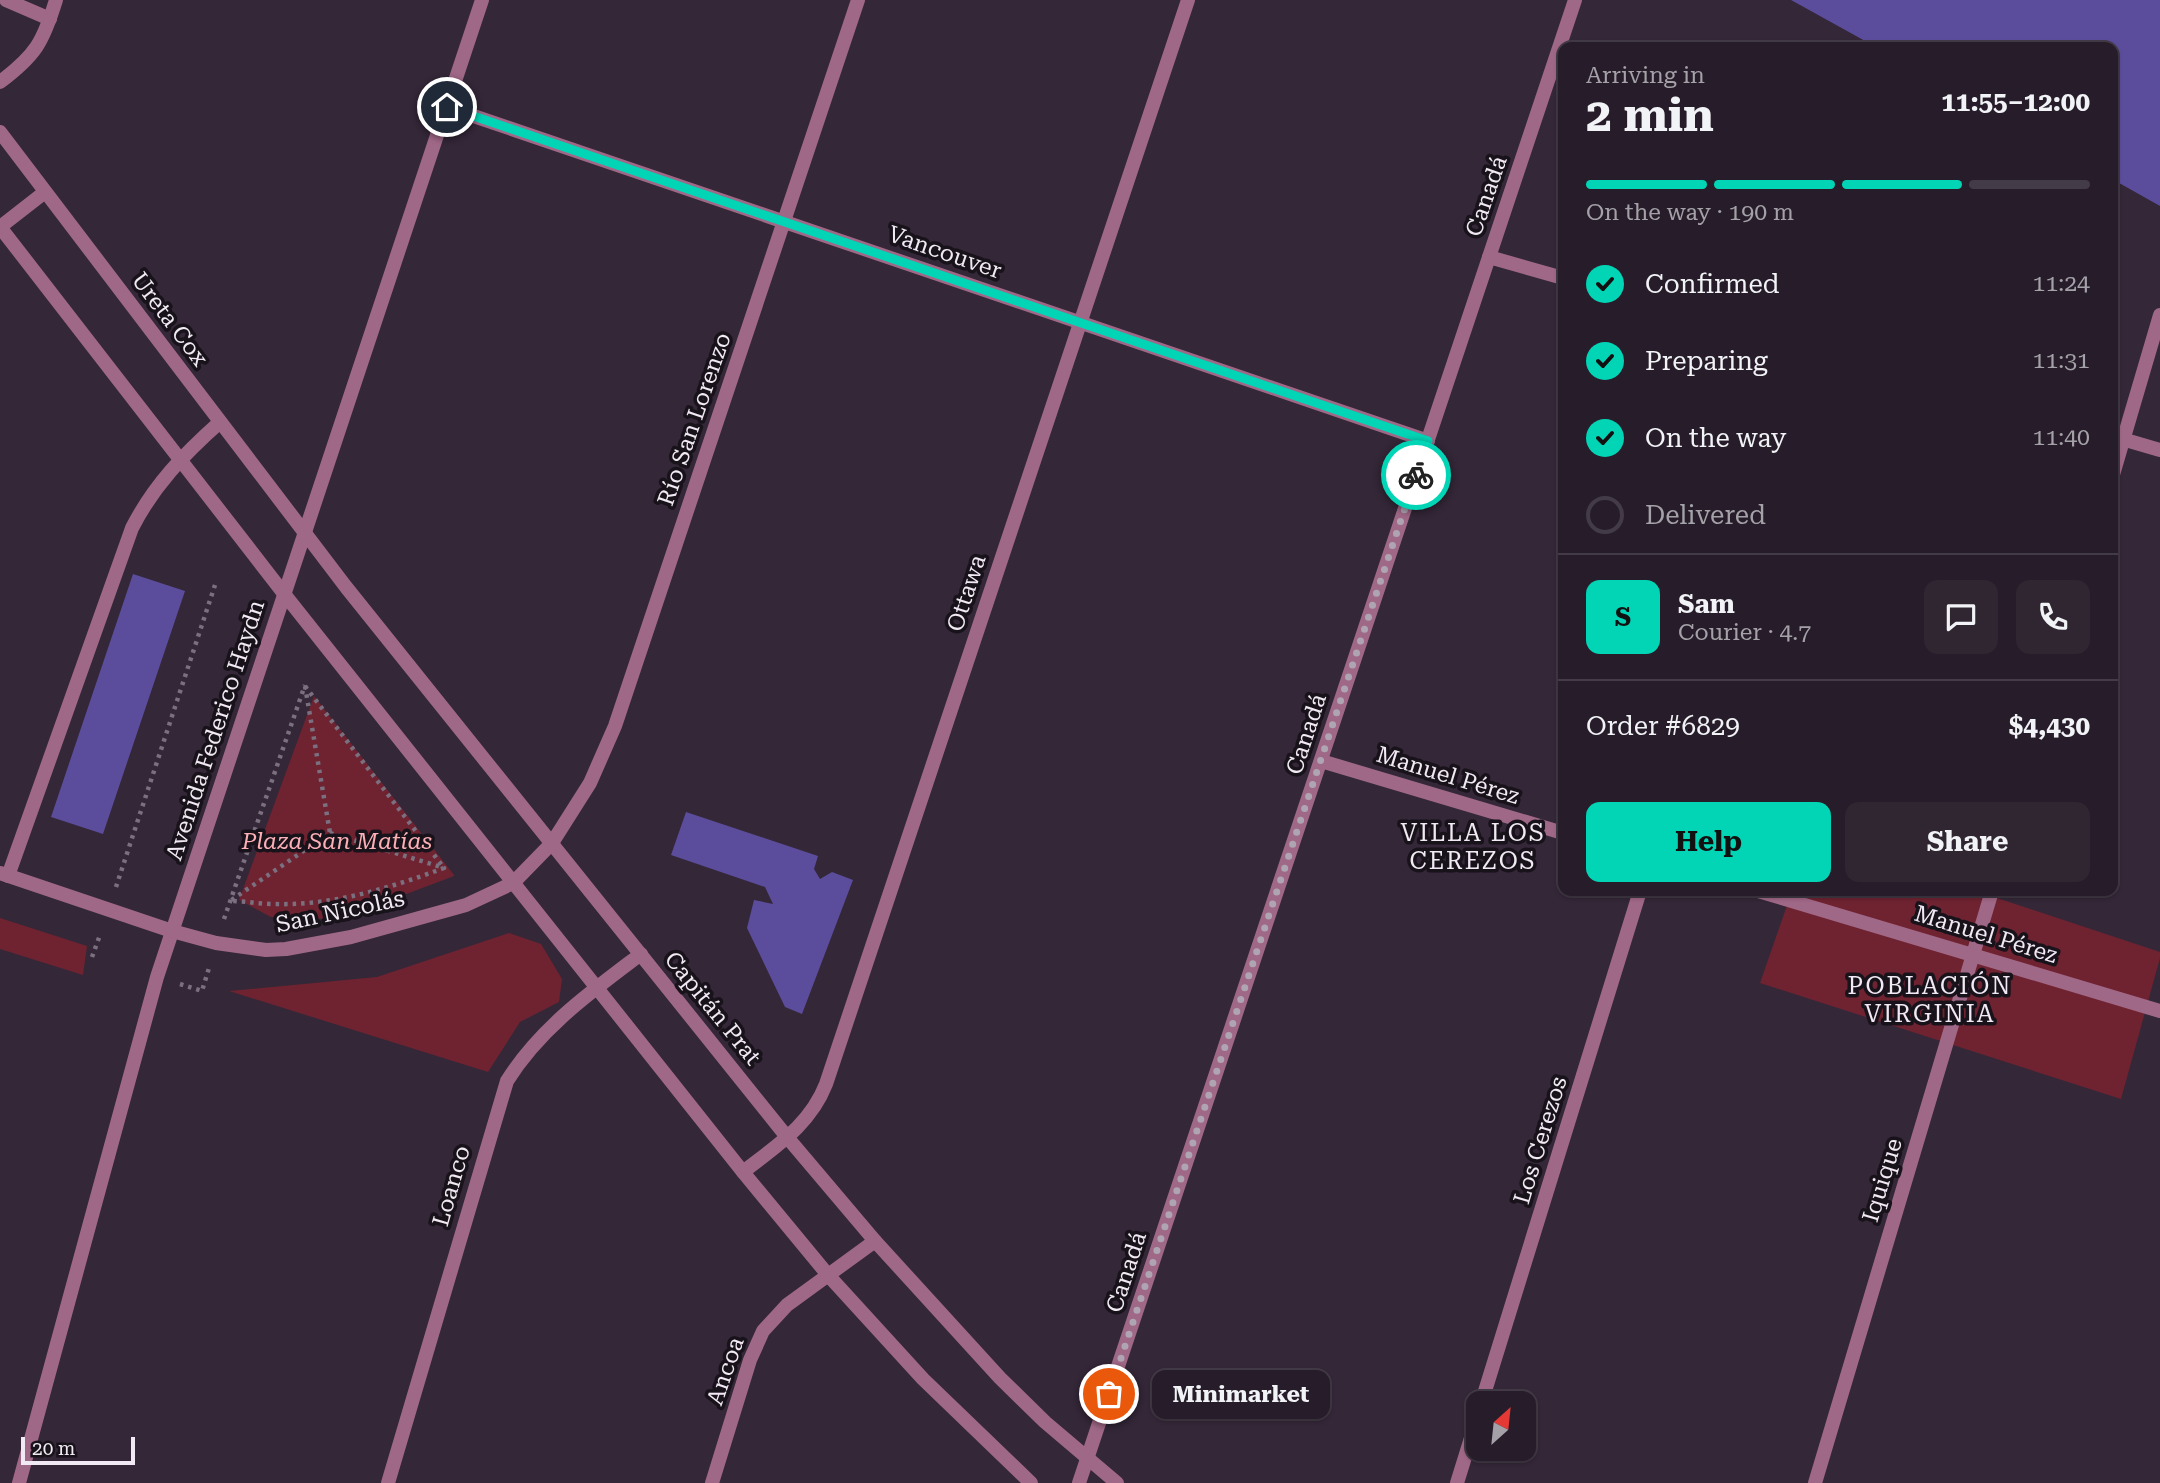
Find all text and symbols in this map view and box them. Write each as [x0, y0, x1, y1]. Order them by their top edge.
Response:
text: Arriving in [1586, 62, 1705, 89]
pin [417, 77, 477, 137]
text: 11:55–12:00 [1941, 87, 2090, 117]
icon: home [428, 88, 466, 126]
text: 2 min [1586, 88, 1714, 142]
street label: Canadá [1460, 152, 1513, 240]
text: On the way · 190 m [1586, 199, 1794, 226]
street label: Vancouver [885, 220, 1005, 284]
icon: check [1586, 265, 1624, 303]
street label: Ureta Cox [126, 267, 214, 372]
text: Confirmed [1645, 269, 1780, 299]
text: 11:24 [2033, 270, 2090, 297]
street label: Río San Lorenzo [652, 329, 737, 509]
icon: check [1586, 342, 1624, 380]
text: Preparing [1645, 346, 1768, 376]
text: 11:31 [2033, 347, 2090, 374]
icon: check [1586, 419, 1624, 457]
text: On the way [1645, 423, 1786, 453]
text: 11:40 [2033, 424, 2090, 451]
courier [1381, 440, 1451, 510]
icon: bike [1397, 456, 1435, 494]
text: Delivered [1645, 500, 1766, 530]
street label: Ottawa [941, 551, 992, 635]
button: chat [1924, 580, 1998, 654]
button: phone [2016, 580, 2090, 654]
text: Sam [1678, 589, 1735, 619]
street label: Avenida Federico Haydn [161, 596, 270, 864]
text: S [1615, 602, 1631, 632]
text: Courier · 4.7 [1678, 619, 1811, 646]
street label: Canadá [1281, 690, 1332, 778]
text: Order #6829 [1586, 711, 1740, 741]
text: $4,430 [2009, 711, 2090, 741]
street label: Manuel Pérez [1373, 741, 1523, 810]
button: Help [1586, 802, 1831, 882]
button: Share [1845, 802, 2090, 882]
district label: VILLA LOS CEREZOS [1400, 819, 1546, 875]
park label: Plaza San Matías [241, 828, 432, 855]
street label: San Nicolás [273, 885, 407, 938]
street label: Manuel Pérez [1911, 900, 2061, 969]
street label: Capitán Prat [659, 946, 767, 1071]
district label: POBLACIÓN VIRGINIA [1848, 971, 2012, 1028]
street label: Los Cerezos [1508, 1073, 1573, 1207]
street label: Iquique [1857, 1135, 1908, 1225]
street label: Loanco [427, 1143, 476, 1230]
street label: Canadá [1101, 1228, 1152, 1316]
street label: Ancoa [701, 1333, 750, 1409]
pin [1079, 1364, 1139, 1424]
callout: Minimarket [1151, 1370, 1330, 1418]
icon: bag [1090, 1375, 1128, 1413]
text: Minimarket [1173, 1381, 1309, 1408]
north arrow [1466, 1391, 1536, 1461]
map controls [1466, 1391, 1536, 1461]
scale bar [21, 1434, 135, 1466]
text: 20 m [32, 1437, 75, 1460]

